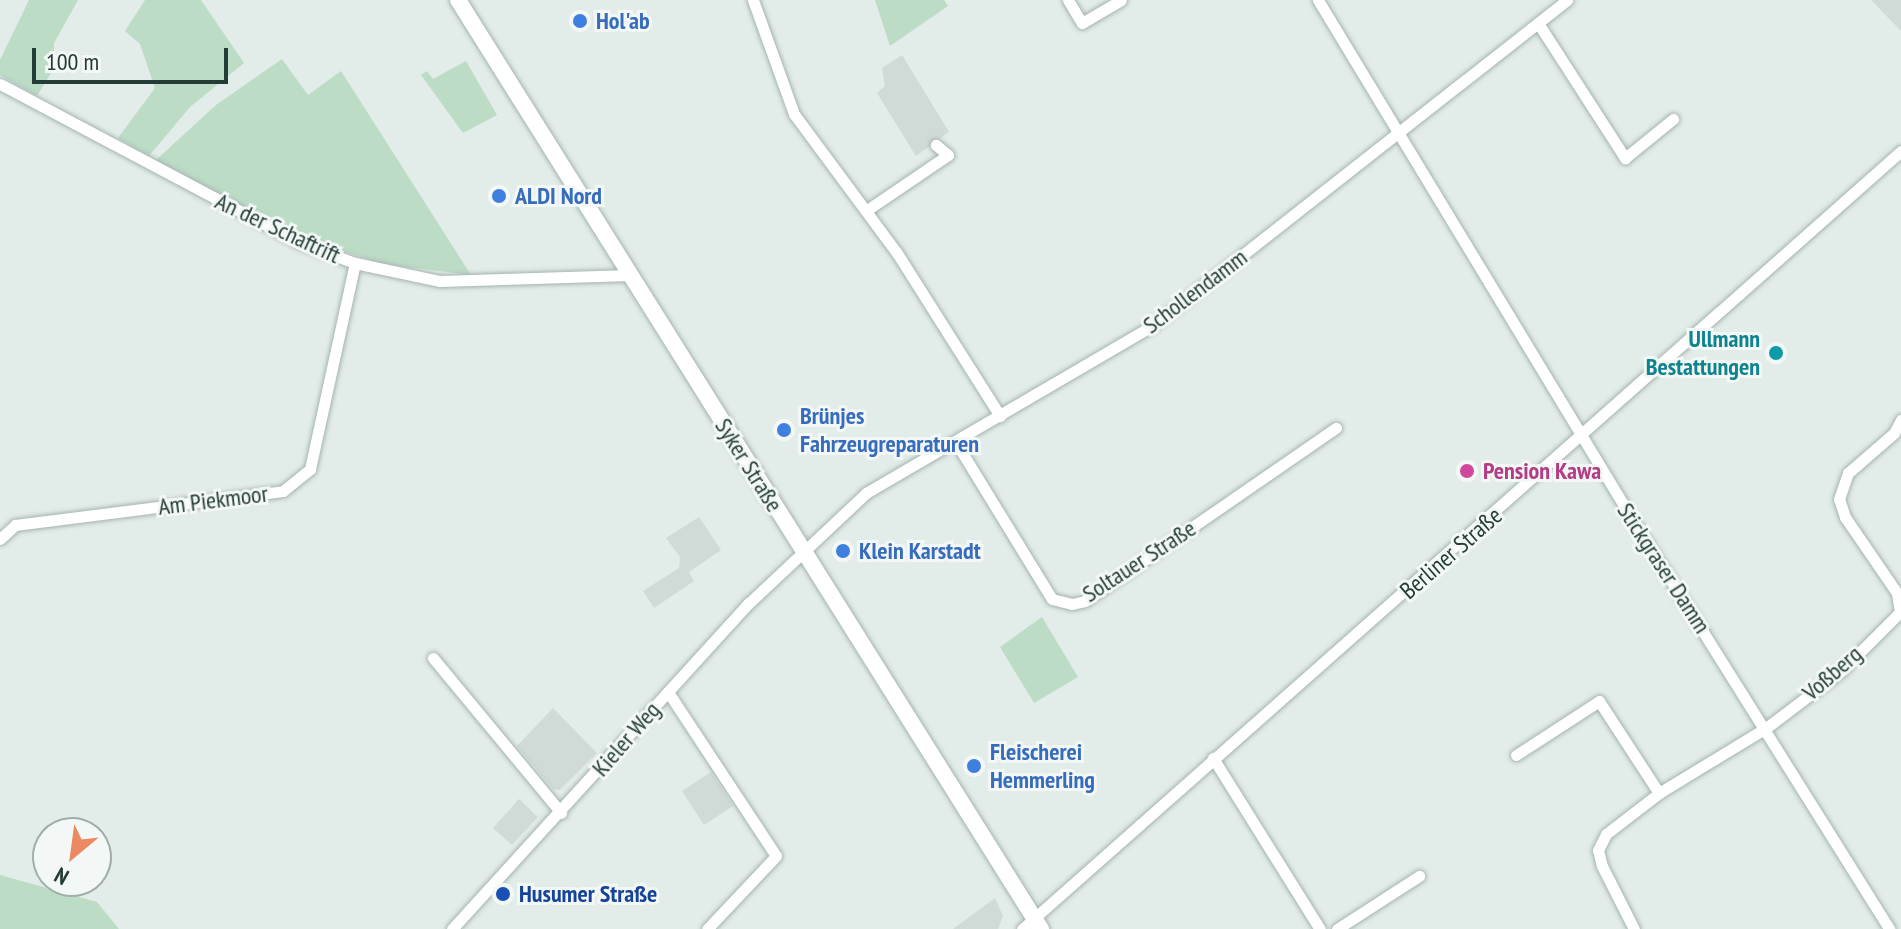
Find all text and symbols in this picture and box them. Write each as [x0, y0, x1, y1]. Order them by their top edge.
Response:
place label: Hol'ab [596, 7, 650, 35]
marker: Hol'ab [571, 12, 589, 30]
scale bar [36, 32, 232, 82]
text: 100 m [46, 46, 99, 77]
place label: ALDI Nord [515, 182, 602, 210]
street label: An der Schaftrift [211, 186, 345, 270]
marker: ALDI Nord [490, 187, 508, 205]
street label: Schollendamm [1137, 243, 1253, 339]
place label: Ullmann Bestattungen [1646, 325, 1760, 381]
marker: Ullmann Bestattungen [1767, 344, 1785, 362]
place label: Brünjes Fahrzeugreparaturen [800, 402, 979, 458]
street label: Syker Straße [709, 413, 789, 517]
marker: Brünjes Fahrzeugreparaturen [775, 421, 793, 439]
place label: Pension Kawa [1483, 457, 1601, 485]
marker: Pension Kawa [1458, 462, 1476, 480]
street label: Am Piekmoor [157, 479, 269, 521]
street label: Stickgraser Damm [1611, 498, 1717, 638]
street label: Berliner Straße [1394, 501, 1508, 605]
street label: Soltauer Straße [1077, 514, 1201, 608]
place label: Klein Karstadt [859, 537, 981, 565]
marker: Klein Karstadt [834, 542, 852, 560]
street label: Voßberg [1796, 639, 1868, 707]
street label: Kieler Weg [586, 696, 666, 782]
place label: Fleischerei Hemmerling [990, 738, 1095, 794]
marker: Fleischerei Hemmerling [965, 757, 983, 775]
north arrow [32, 817, 112, 897]
text: N [49, 861, 73, 891]
place label: Husumer Straße [519, 880, 657, 908]
marker: Husumer Straße [494, 885, 512, 903]

